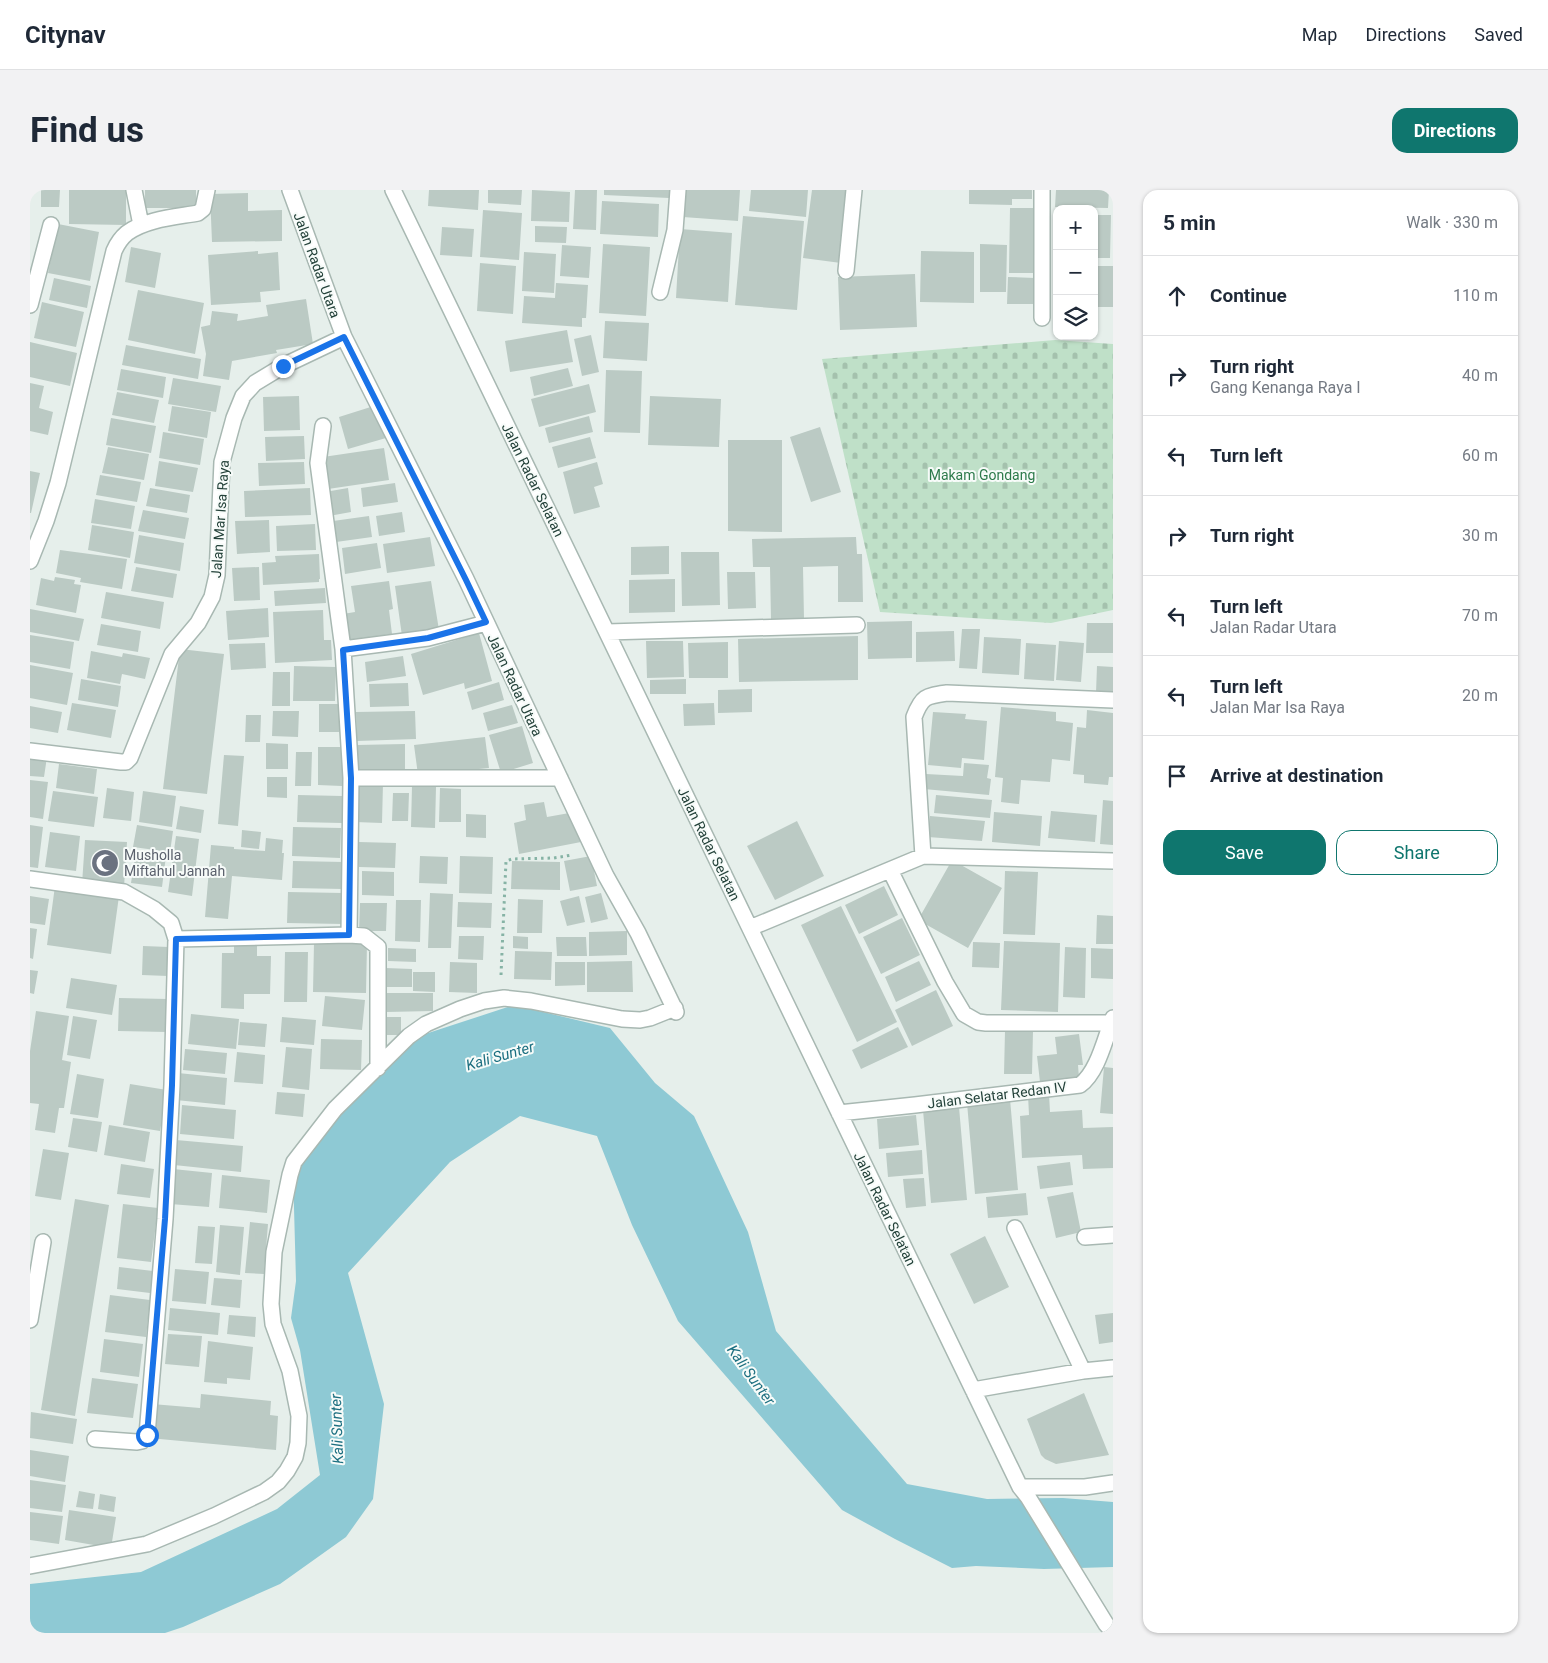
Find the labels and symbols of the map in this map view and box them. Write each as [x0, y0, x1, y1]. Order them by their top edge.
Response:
street label: Jalan Radar Utara [291, 210, 343, 320]
route end [272, 355, 295, 378]
street label: Jalan Radar Selatan [499, 421, 567, 539]
street label: Jalan Mar Isa Raya [208, 460, 232, 578]
park label: Makam Gondang [929, 467, 1035, 483]
street label: Jalan Radar Utara [484, 631, 546, 739]
street label: Jalan Radar Selatan [675, 785, 743, 903]
place label: Musholla Miftahul Jannah [124, 847, 225, 879]
mosque icon: Musholla Miftahul Jannah [90, 848, 120, 878]
water label: Kali Sunter [464, 1037, 537, 1074]
street label: Jalan Selatar Redan IV [926, 1079, 1068, 1111]
street label: Jalan Radar Selatan [851, 1150, 919, 1268]
water label: Kali Sunter [723, 1341, 779, 1409]
water label: Kali Sunter [327, 1393, 347, 1464]
route start [136, 1424, 159, 1447]

